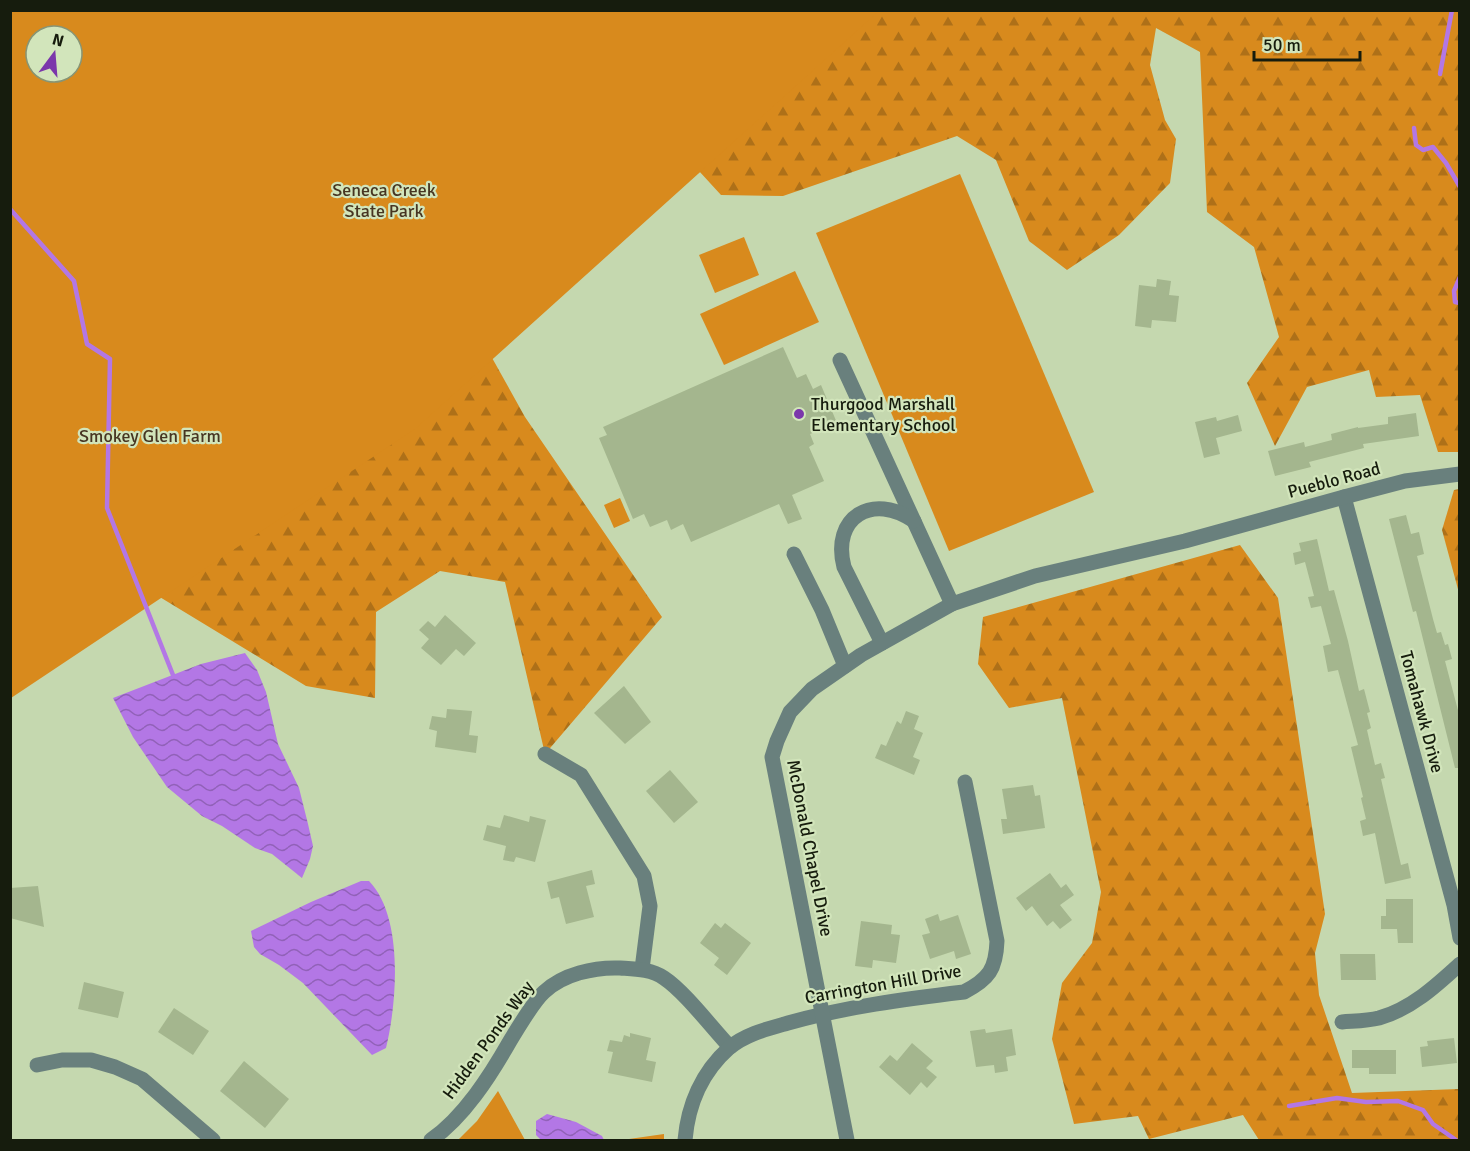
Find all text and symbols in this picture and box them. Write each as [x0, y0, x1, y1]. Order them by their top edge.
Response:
north arrow [24, 24, 84, 84]
scale bar [1254, 24, 1360, 62]
text: N [50, 29, 66, 52]
text: 50 m [1263, 34, 1301, 56]
park label: Seneca Creek State Park [332, 179, 436, 222]
place label: Thurgood Marshall Elementary School [811, 393, 956, 436]
marker: Thurgood Marshall Elementary School [792, 407, 806, 421]
park label: Smokey Glen Farm [79, 425, 221, 447]
street label: Pueblo Road [1285, 457, 1383, 503]
street label: Tomahawk Drive [1395, 649, 1449, 775]
street label: McDonald Chapel Drive [782, 758, 838, 938]
street label: Carrington Hill Drive [803, 959, 963, 1009]
street label: Hidden Ponds Way [438, 976, 539, 1104]

